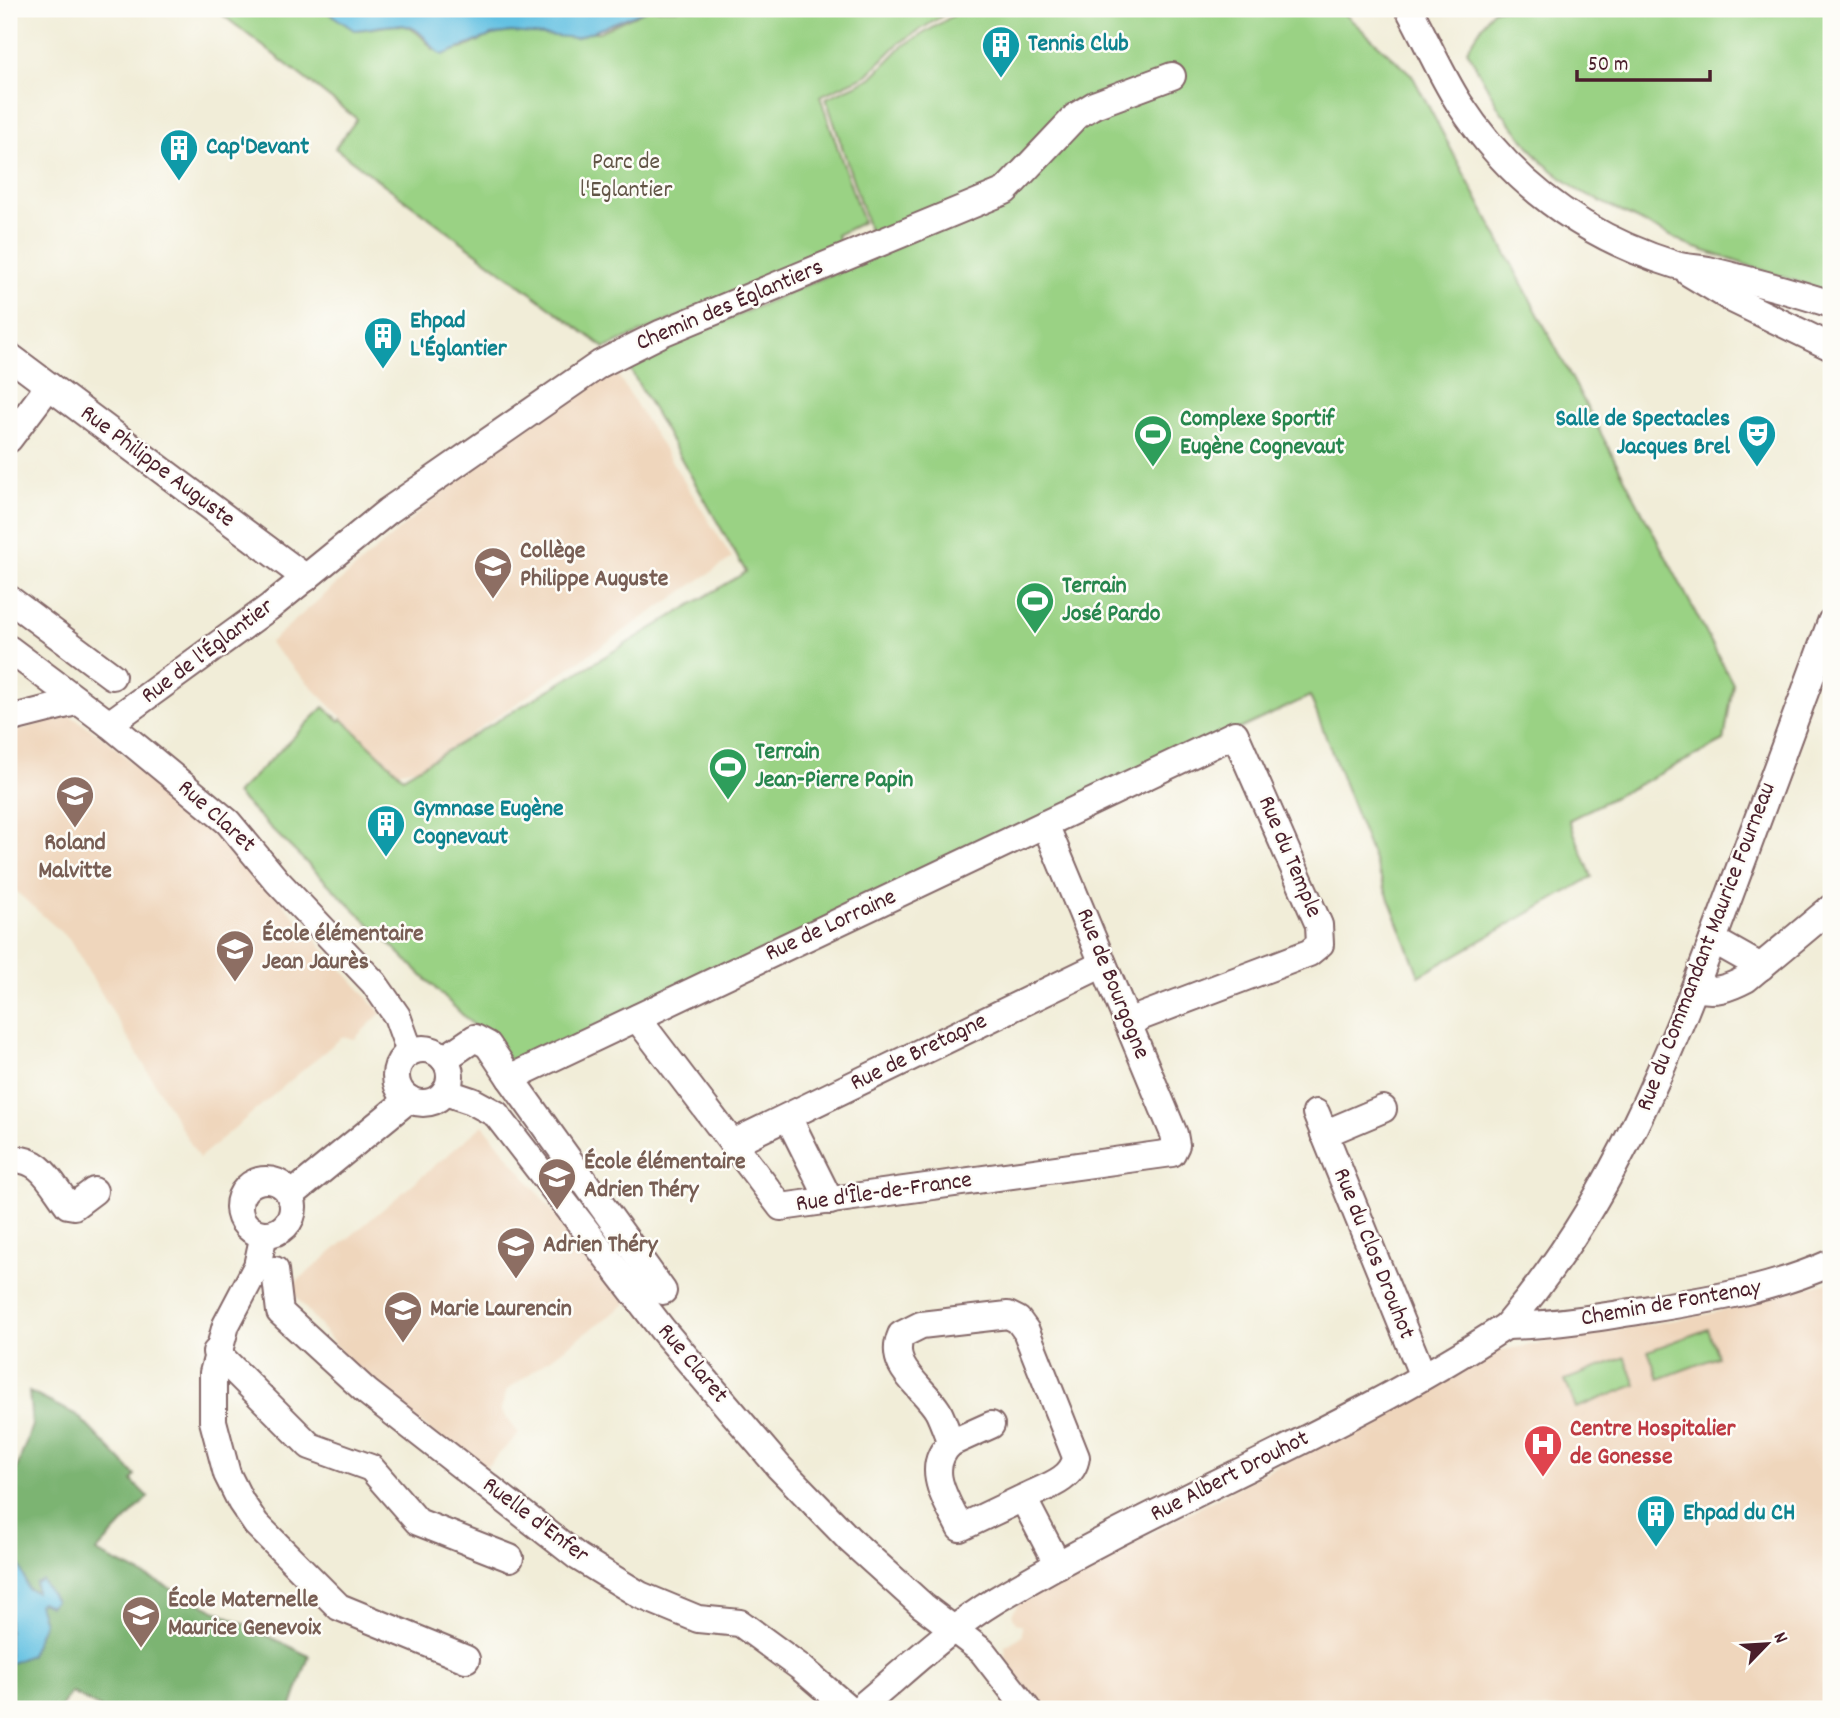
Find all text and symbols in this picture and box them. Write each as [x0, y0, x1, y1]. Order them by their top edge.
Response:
building icon: Tennis Club [980, 24, 1022, 79]
place label: Tennis Club [1028, 28, 1129, 62]
scale bar [1577, 38, 1710, 82]
text: 50 m [1588, 51, 1628, 81]
building icon: Cap'Devant [158, 127, 200, 182]
place label: Cap'Devant [206, 131, 309, 165]
park label: Parc de l'Eglantier [580, 146, 672, 208]
street label: Chemin des Églantiers [631, 251, 829, 361]
place label: Ehpad L'Églantier [410, 305, 508, 367]
building icon: Ehpad L'Églantier [362, 315, 404, 370]
street label: Rue Philippe Auguste [72, 397, 242, 537]
place label: Complexe Sportif Eugène Cognevaut [1180, 403, 1345, 465]
place label: Salle de Spectacles Jacques Brel [1555, 403, 1730, 465]
sports icon: Complexe Sportif Eugène Cognevaut [1132, 413, 1174, 468]
theatre icon: Salle de Spectacles Jacques Brel [1736, 413, 1778, 468]
place label: Collège Philippe Auguste [520, 535, 669, 597]
school or university icon: Collège Philippe Auguste [472, 545, 514, 600]
place label: Terrain José Pardo [1062, 570, 1161, 632]
sports icon: Terrain José Pardo [1014, 580, 1056, 635]
street label: Rue de l'Églantier [135, 591, 281, 713]
place label: Terrain Jean-Pierre Papin [755, 736, 913, 798]
sports icon: Terrain Jean-Pierre Papin [707, 746, 749, 801]
street label: Rue Claret [169, 773, 263, 862]
school or university icon: Roland Malvitte [54, 774, 96, 829]
street label: Rue du Commandant Maurice Fourneau [1628, 778, 1786, 1116]
street label: Rue du Temple [1248, 791, 1330, 923]
place label: Gymnase Eugène Cognevaut [413, 793, 564, 855]
building icon: Gymnase Eugène Cognevaut [365, 803, 407, 858]
place label: Roland Malvitte [38, 827, 112, 889]
street label: Rue de Lorraine [760, 881, 902, 971]
street label: Rue de Bourgogne [1066, 903, 1158, 1065]
place label: École élémentaire Jean Jaurès [262, 918, 424, 980]
school or university icon: École élémentaire Jean Jaurès [214, 928, 256, 983]
street label: Rue de Bretagne [845, 1005, 993, 1101]
place label: École élémentaire Adrien Théry [584, 1146, 746, 1208]
school or university icon: École élémentaire Adrien Théry [536, 1156, 578, 1211]
street label: Rue du Clos Drouhot [1323, 1163, 1423, 1345]
street label: Rue d'Île-de-France [794, 1164, 974, 1222]
school or university icon: Adrien Théry [495, 1225, 537, 1280]
place label: Adrien Théry [543, 1229, 659, 1263]
street label: Chemin de Fontenay [1578, 1271, 1765, 1337]
school or university icon: Marie Laurencin [382, 1289, 424, 1344]
place label: Marie Laurencin [430, 1293, 572, 1327]
street label: Rue Claret [648, 1317, 736, 1412]
place label: Centre Hospitalier de Gonesse [1570, 1413, 1737, 1475]
street label: Rue Albert Drouhot [1145, 1422, 1315, 1532]
hospital icon: Centre Hospitalier de Gonesse [1522, 1423, 1564, 1478]
street label: Ruelle d'Enfer [474, 1470, 596, 1573]
building icon: Ehpad du CH [1635, 1493, 1677, 1548]
place label: Ehpad du CH [1683, 1497, 1795, 1531]
place label: École Maternelle Maurice Genevoix [168, 1584, 321, 1646]
school or university icon: École Maternelle Maurice Genevoix [120, 1594, 162, 1649]
north arrow [1731, 1610, 1801, 1680]
text: N [1765, 1628, 1793, 1648]

